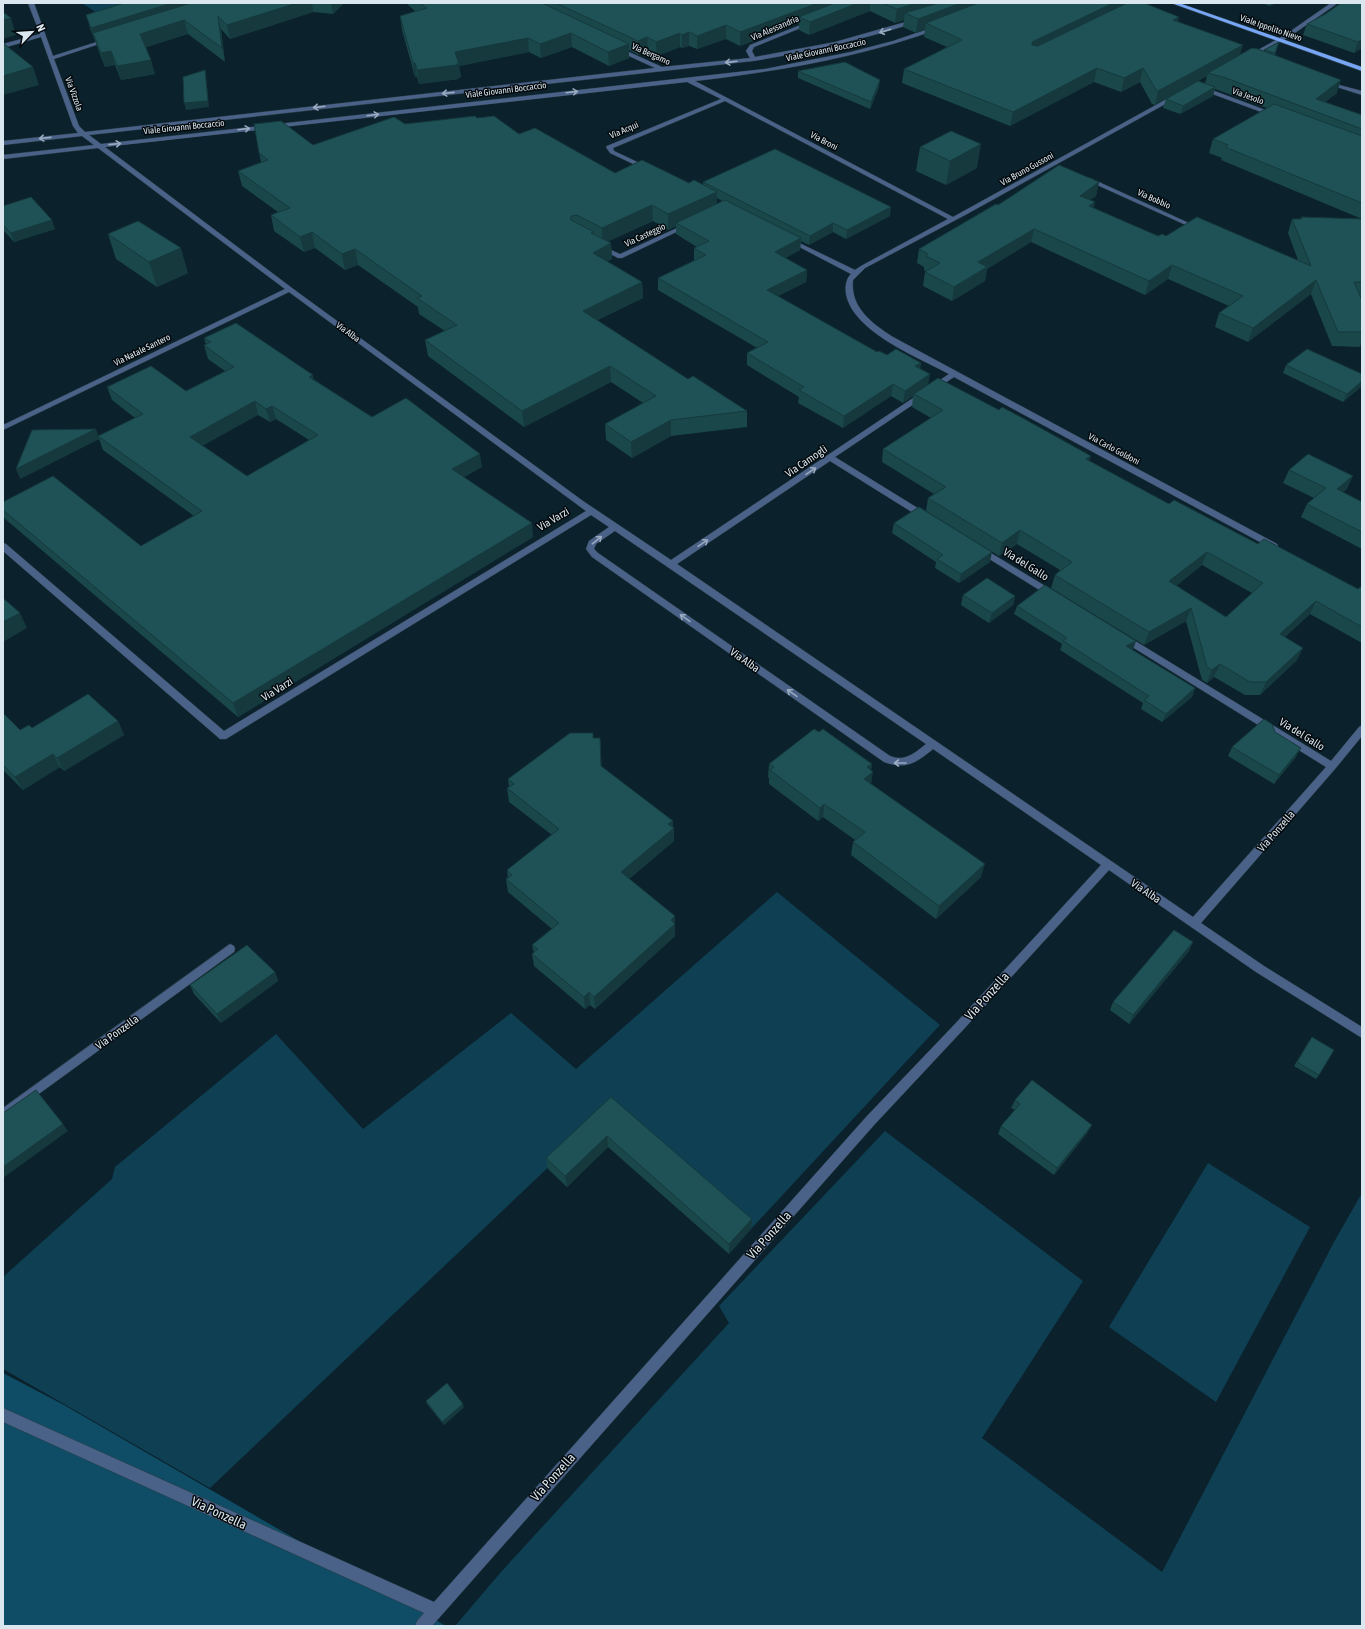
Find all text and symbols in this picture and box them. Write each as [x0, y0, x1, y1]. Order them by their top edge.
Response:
north arrow [12, 12, 52, 52]
street label: Via Alessandria [750, 13, 800, 43]
street label: Viale Ippolito Nievo [1239, 13, 1303, 43]
text: N [34, 22, 48, 33]
one-way arrow [879, 28, 892, 35]
street label: Viale Giovanni Boccaccio [785, 37, 867, 63]
street label: Via Bergamo [630, 41, 672, 67]
one-way arrow [725, 58, 738, 65]
street label: Via Vizzola [63, 76, 85, 112]
street label: Viale Giovanni Boccaccio [465, 80, 547, 100]
street label: Via Jesolo [1231, 86, 1265, 106]
one-way arrow [565, 88, 578, 96]
one-way arrow [442, 89, 455, 97]
one-way arrow [313, 104, 326, 111]
one-way arrow [366, 111, 379, 119]
street label: Viale Giovanni Boccaccio [143, 118, 225, 136]
street label: Via Acqui [608, 119, 640, 141]
one-way arrow [237, 126, 250, 133]
street label: Via Broni [809, 130, 839, 152]
one-way arrow [39, 135, 52, 142]
one-way arrow [108, 140, 121, 148]
street label: Via Bruno Gussoni [999, 150, 1055, 188]
street label: Via Bobbio [1136, 187, 1172, 211]
street label: Via Casteggio [623, 221, 667, 249]
street label: Via Alba [334, 320, 362, 344]
street label: Via Natale Santero [112, 332, 172, 368]
street label: Via Carlo Goldoni [1087, 431, 1141, 467]
street label: Via Camogli [783, 443, 829, 479]
one-way arrow [806, 467, 817, 475]
street label: Via Varzi [535, 505, 571, 533]
one-way arrow [591, 535, 602, 544]
one-way arrow [697, 539, 708, 547]
street label: Via del Gallo [1001, 545, 1051, 583]
one-way arrow [680, 614, 691, 622]
street label: Via Alba [728, 646, 762, 674]
street label: Via Varzi [259, 675, 295, 703]
one-way arrow [786, 689, 797, 697]
street label: Via del Gallo [1277, 715, 1327, 753]
one-way arrow [894, 759, 907, 767]
street label: Via Ponzella [1255, 808, 1297, 854]
street label: Via Alba [1129, 877, 1163, 905]
street label: Via Ponzella [962, 969, 1012, 1023]
street label: Via Ponzella [93, 1012, 141, 1052]
street label: Via Ponzella [744, 1208, 794, 1262]
street label: Via Ponzella [528, 1450, 578, 1504]
street label: Via Ponzella [189, 1494, 249, 1532]

